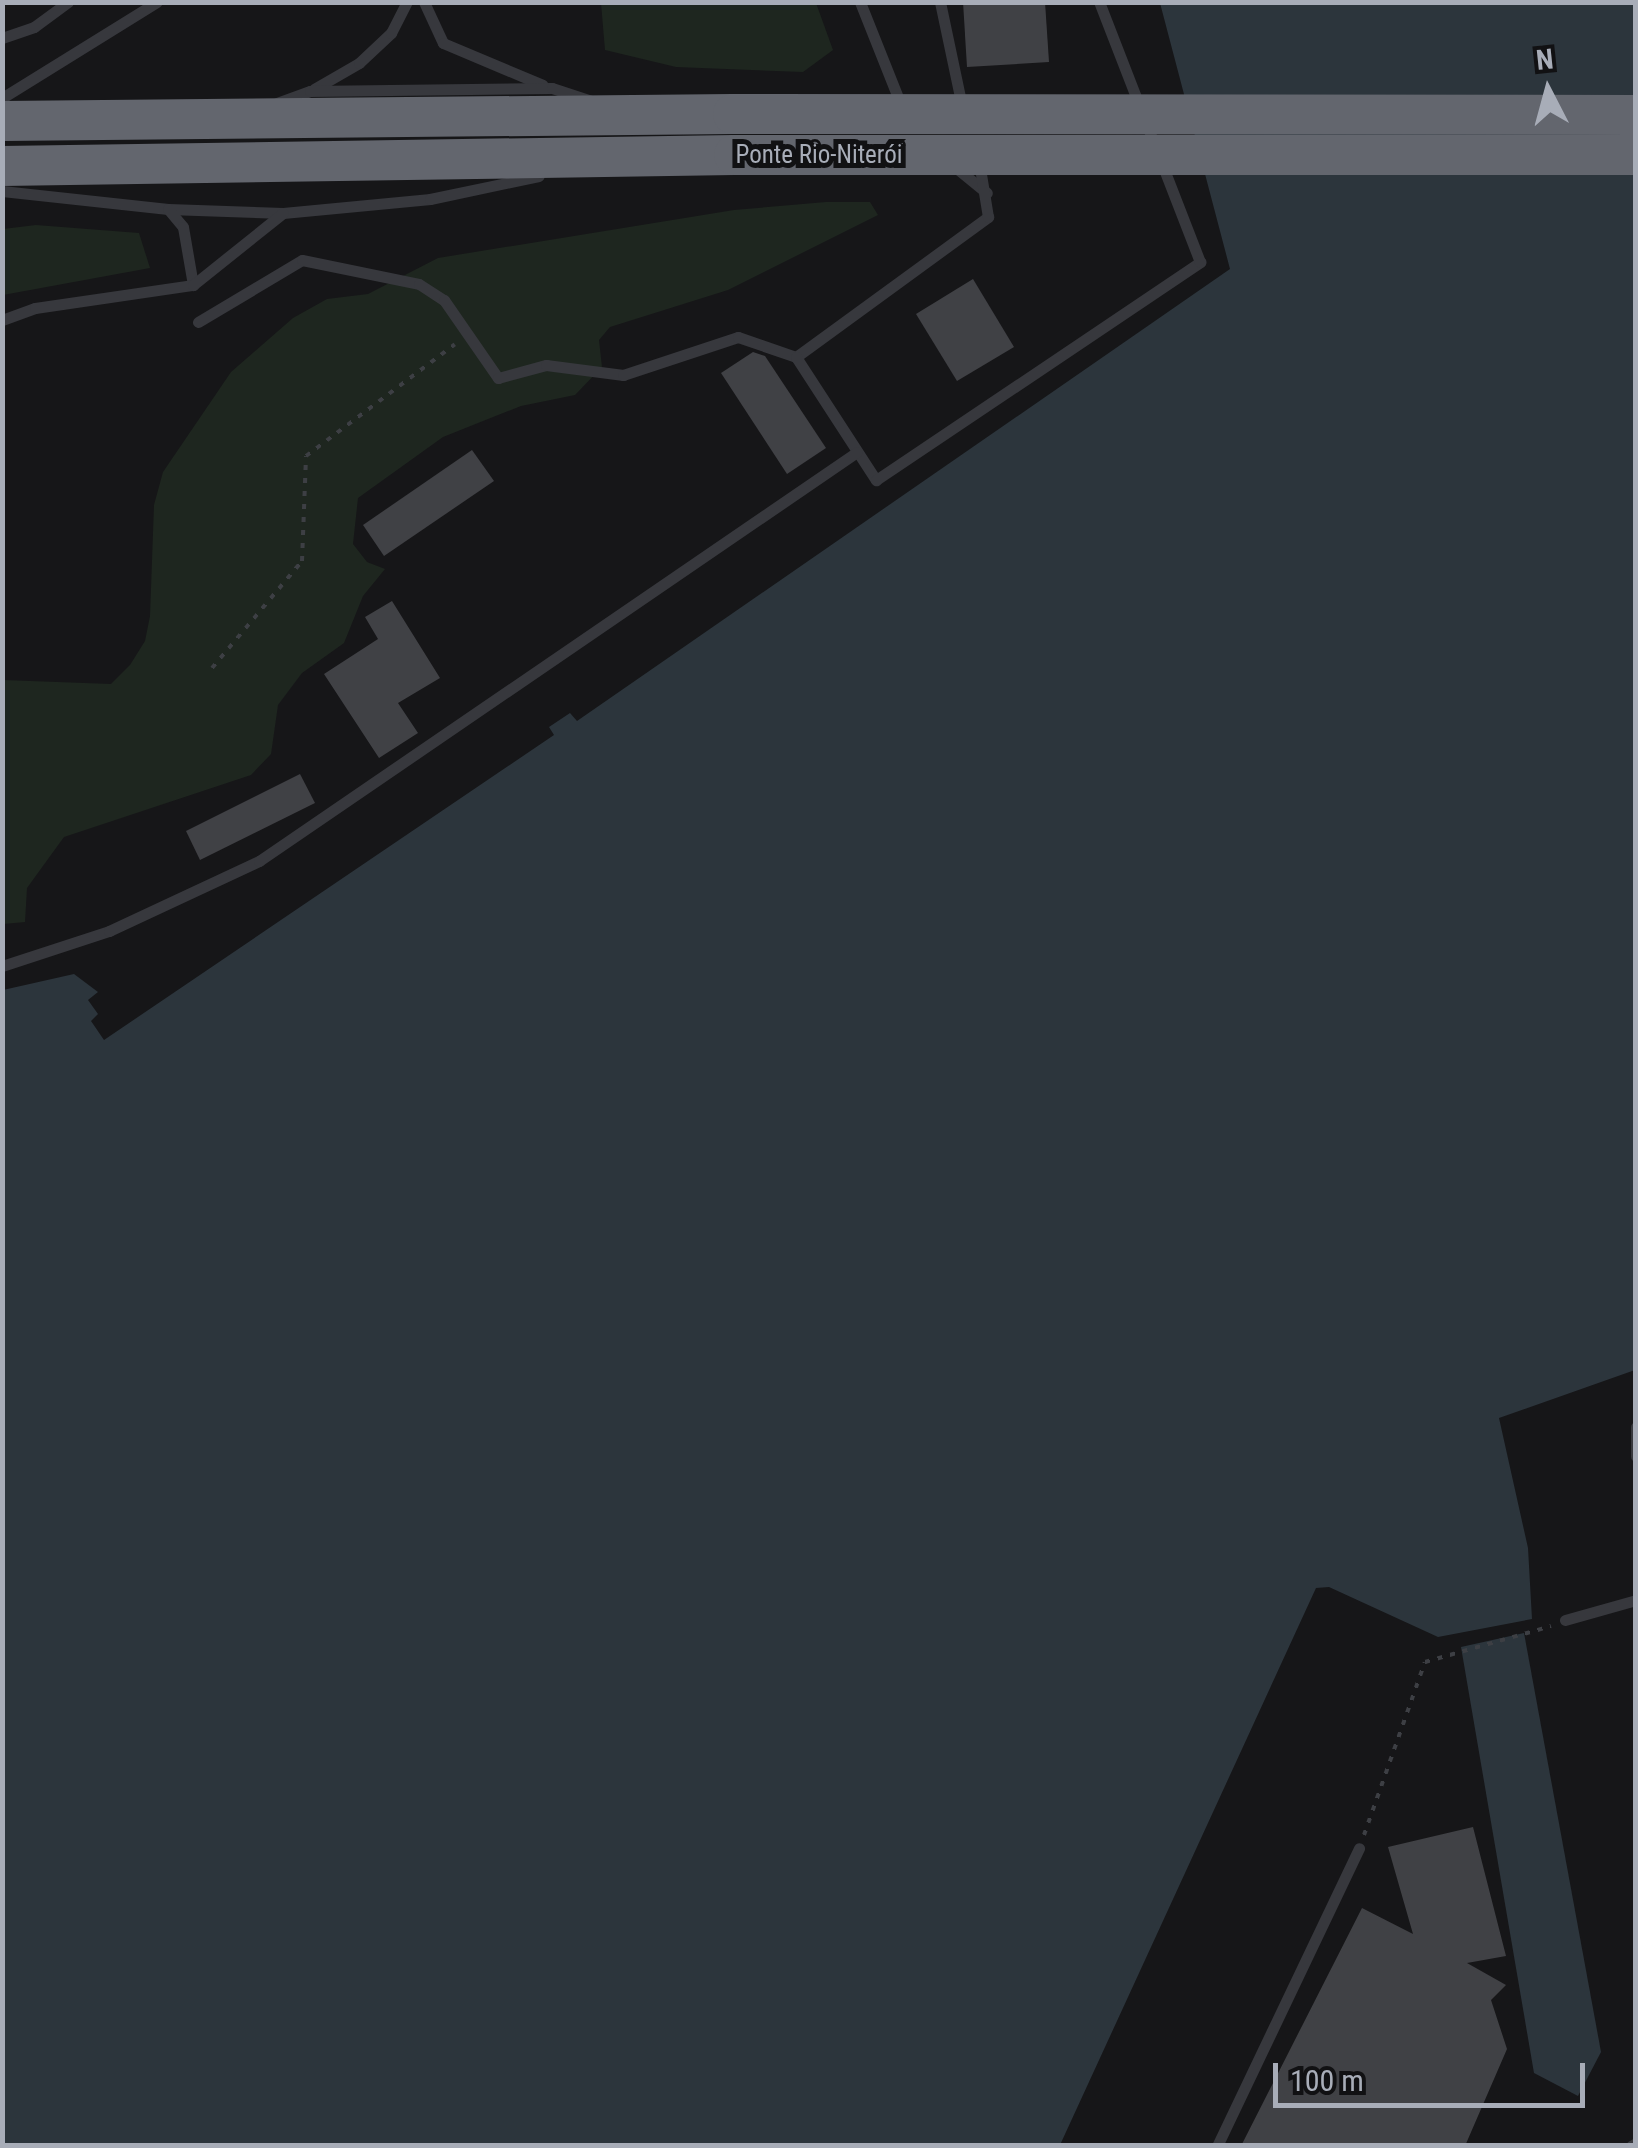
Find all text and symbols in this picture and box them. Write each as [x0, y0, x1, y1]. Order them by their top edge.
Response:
north arrow [1498, 40, 1598, 140]
text: N [1535, 42, 1555, 77]
street label: Ponte Rio-Niterói [736, 140, 902, 170]
scale bar [1278, 2043, 1590, 2105]
text: 100 m [1290, 2063, 1364, 2098]

